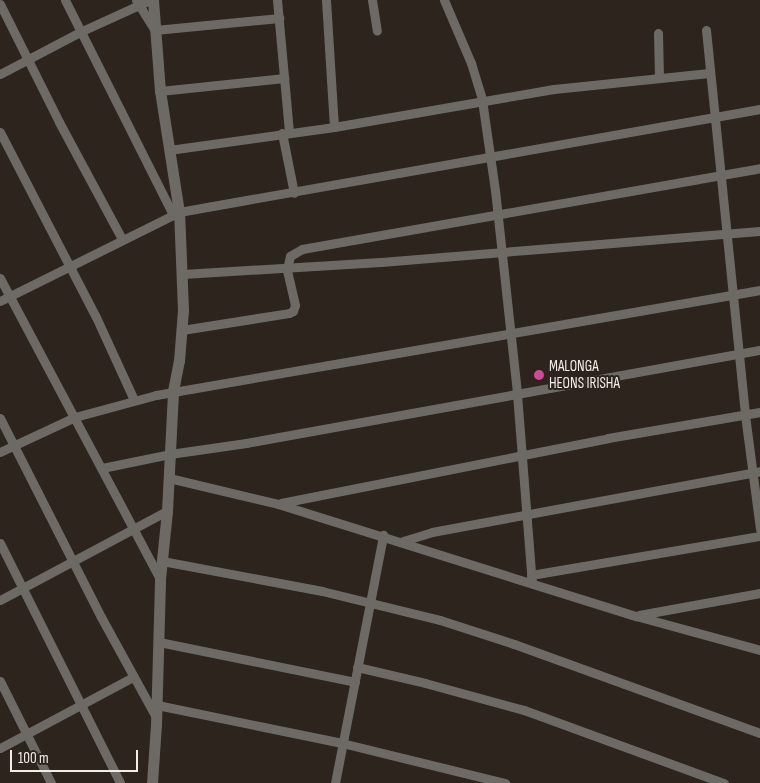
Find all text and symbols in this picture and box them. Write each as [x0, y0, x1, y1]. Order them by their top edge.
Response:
place label: MALONGA HEONS IRISHA [549, 357, 620, 392]
marker: MALONGA HEONS IRISHA [533, 369, 545, 381]
scale bar [12, 740, 140, 772]
text: 100 m [18, 749, 49, 768]

